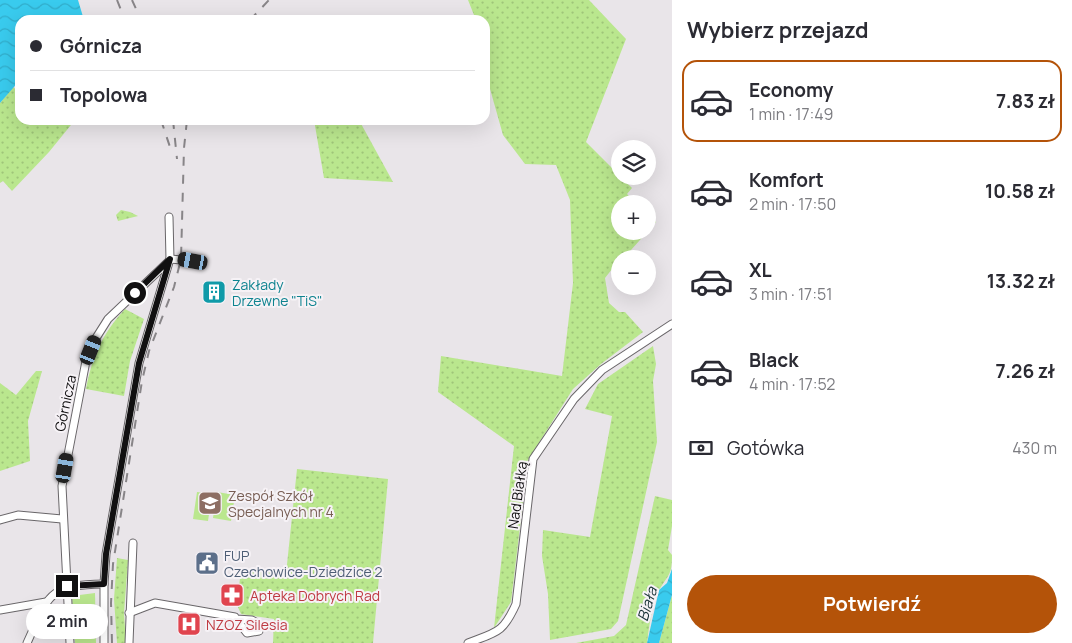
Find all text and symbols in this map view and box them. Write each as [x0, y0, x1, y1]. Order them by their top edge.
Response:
text: Wybierz przejazd [687, 15, 869, 45]
text: Górnicza [60, 33, 142, 59]
text: Economy [749, 77, 833, 103]
icon: car [689, 79, 734, 124]
text: Topolowa [60, 82, 148, 108]
text: 7.83 zł [996, 88, 1055, 114]
text: 1 min · 17:49 [749, 103, 834, 125]
map controls [611, 140, 656, 295]
button: layers [611, 140, 656, 185]
text: Komfort [749, 167, 824, 193]
icon: car [689, 169, 734, 214]
text: 10.58 zł [985, 178, 1055, 204]
text: 2 min · 17:50 [749, 193, 836, 215]
button: + [611, 195, 656, 240]
button: − [611, 250, 656, 295]
car [176, 251, 209, 271]
text: XL [749, 257, 772, 283]
icon: car [689, 259, 734, 304]
text: 13.32 zł [987, 268, 1055, 294]
place label: Zakłady Drzewne "TiS" [232, 275, 322, 310]
building icon: Zakłady Drzewne "TiS" [201, 279, 227, 305]
route start [124, 282, 146, 304]
text: 3 min · 17:51 [749, 283, 832, 305]
car [78, 333, 103, 367]
text: Black [749, 347, 798, 373]
icon: car [689, 349, 734, 394]
text: 7.26 zł [996, 358, 1055, 384]
street label: Górnicza [50, 373, 80, 433]
text: 4 min · 17:52 [749, 373, 835, 395]
icon: cash [687, 434, 715, 462]
text: Gotówka [727, 435, 804, 461]
text: 430 m [1012, 437, 1057, 459]
car [55, 452, 74, 484]
street label: Nad Białką [503, 460, 531, 530]
place label: Zespół Szkół Specjalnych nr 4 [228, 486, 334, 521]
school or university icon: Zespół Szkół Specjalnych nr 4 [197, 490, 223, 516]
place label: FUP Czechowice-Dziedzice 2 [224, 546, 382, 581]
public building icon: FUP Czechowice-Dziedzice 2 [194, 550, 220, 576]
route end [56, 575, 78, 597]
button: Potwierdź [687, 575, 1057, 633]
pharmacy icon: Apteka Dobrych Rad [219, 582, 245, 608]
water label: Biała [632, 584, 662, 624]
place label: Apteka Dobrych Rad [250, 586, 380, 605]
callout: 2 min [26, 604, 108, 638]
text: 2 min [46, 610, 88, 632]
hospital icon: NZOZ Silesia [176, 611, 202, 637]
place label: NZOZ Silesia [206, 615, 287, 634]

